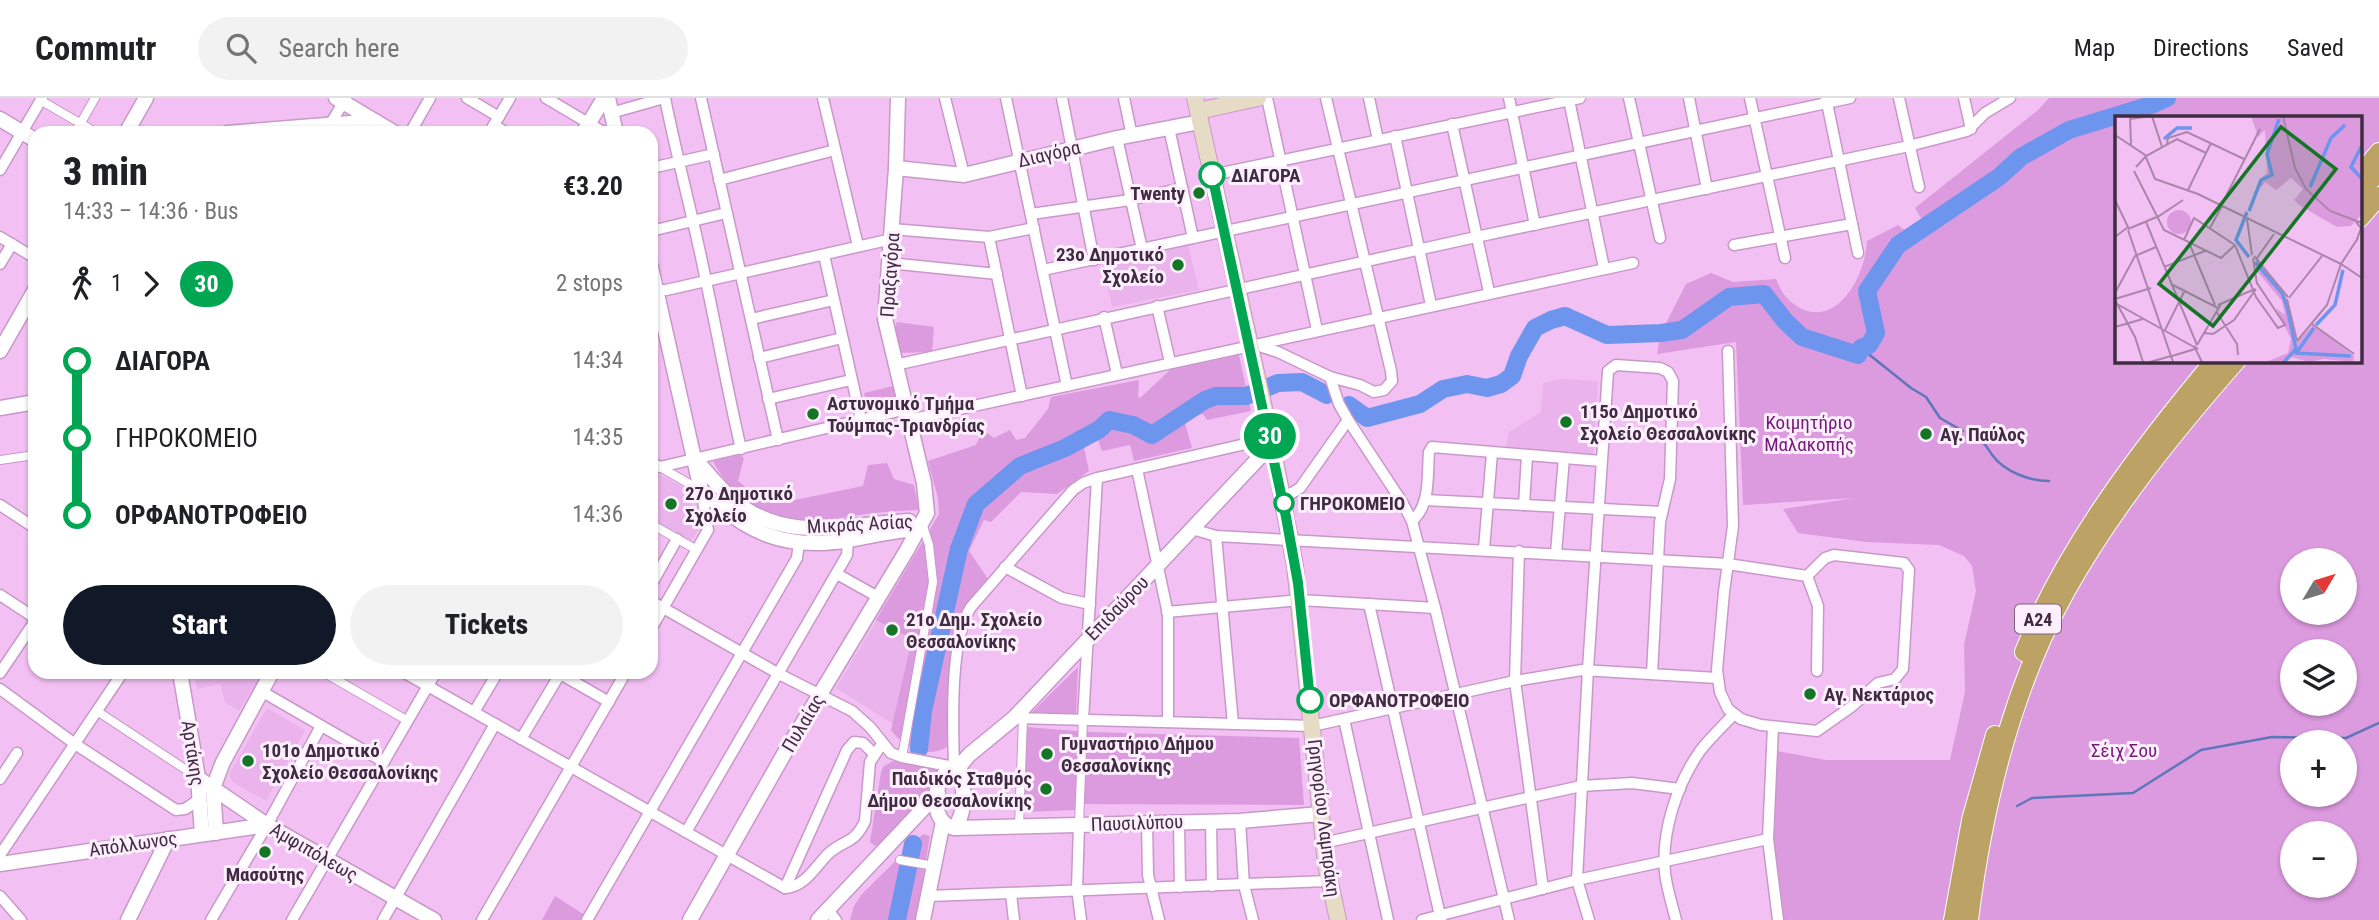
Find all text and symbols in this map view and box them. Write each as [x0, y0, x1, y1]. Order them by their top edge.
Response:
search box [198, 17, 688, 80]
text: Commutr [35, 29, 156, 68]
icon: search [222, 29, 260, 67]
text: Search here [278, 33, 399, 63]
text: Map [2074, 34, 2115, 62]
text: Directions [2153, 34, 2249, 62]
text: Saved [2287, 34, 2344, 62]
inset map [2115, 116, 2362, 362]
street label: Διαγόρα [1016, 136, 1083, 172]
text: 3 min [63, 150, 148, 194]
marker: ΔΙΑΓΟΡΑ [1199, 162, 1225, 188]
place label: ΔΙΑΓΟΡΑ [1231, 164, 1301, 187]
text: €3.20 [563, 171, 623, 201]
place label: Twenty [1130, 182, 1186, 205]
marker: Twenty [1191, 185, 1207, 201]
text: 14:33 – 14:36 · Bus [63, 198, 239, 225]
street label: Πραξαγόρα [876, 231, 904, 318]
place label: 23ο Δημοτικό Σχολείο [1056, 243, 1164, 288]
marker: 23ο Δημοτικό Σχολείο [1170, 257, 1186, 273]
icon: walk [63, 265, 101, 303]
icon: forward [132, 265, 170, 303]
text: 1 [111, 270, 122, 297]
text: 30 [194, 270, 219, 298]
text: 2 stops [556, 270, 623, 297]
text: ΔΙΑΓΟΡΑ [115, 346, 210, 376]
text: 14:34 [572, 347, 623, 374]
place label: Αστυνομικό Τμήμα Τούμπας-Τριανδρίας [827, 392, 985, 437]
place label: 115o Δημοτικό Σχολείο Θεσσαλονίκης [1580, 400, 1757, 445]
marker: Αστυνομικό Τμήμα Τούμπας-Τριανδρίας [805, 406, 821, 422]
park label: Κοιμητήριο Μαλακοπής [1764, 411, 1854, 456]
line badge: 30 [1238, 413, 1302, 459]
marker: 115o Δημοτικό Σχολείο Θεσσαλονίκης [1558, 414, 1574, 430]
text: 30 [1258, 422, 1282, 450]
text: ΓΗΡΟΚΟΜΕΙΟ [115, 423, 258, 453]
place label: Αγ. Παύλος [1940, 423, 2026, 446]
text: 14:35 [572, 424, 623, 451]
marker: Αγ. Παύλος [1918, 426, 1934, 442]
place label: 27ο Δημοτικό Σχολείο [685, 482, 793, 527]
place label: ΓΗΡΟΚΟΜΕΙΟ [1300, 492, 1405, 515]
marker: ΓΗΡΟΚΟΜΕΙΟ [1274, 493, 1294, 513]
marker: 27ο Δημοτικό Σχολείο [663, 496, 679, 512]
text: ΟΡΦΑΝΟΤΡΟΦΕΙΟ [115, 500, 307, 530]
text: 14:36 [572, 501, 623, 528]
street label: Μικράς Ασίας [806, 510, 914, 538]
north arrow [2280, 548, 2357, 625]
map controls [2280, 548, 2357, 898]
street label: Επιδαύρου [1081, 571, 1153, 645]
button: Start [63, 585, 336, 665]
button: Tickets [350, 585, 623, 665]
road number: Α24 [2015, 604, 2061, 634]
place label: 21ο Δημ. Σχολείο Θεσσαλονίκης [906, 608, 1042, 653]
marker: 21ο Δημ. Σχολείο Θεσσαλονίκης [884, 622, 900, 638]
button: layers [2280, 639, 2357, 716]
place label: Αγ. Νεκτάριος [1824, 683, 1935, 706]
marker: Αγ. Νεκτάριος [1802, 686, 1818, 702]
marker: ΟΡΦΑΝΟΤΡΟΦΕΙΟ [1297, 687, 1323, 713]
place label: ΟΡΦΑΝΟΤΡΟΦΕΙΟ [1329, 689, 1470, 712]
street label: Πυλαίας [777, 690, 829, 756]
street label: Αρτάκης [176, 719, 210, 787]
button: + [2280, 730, 2357, 807]
place label: Γυμναστήριο Δήμου Θεσσαλονίκης [1061, 732, 1214, 777]
street label: Γρηγορίου Λαμπράκη [1303, 738, 1345, 898]
place label: 101ο Δημοτικό Σχολείο Θεσσαλονίκης [262, 739, 439, 784]
park label: Σέιχ Σου [2091, 739, 2157, 762]
marker: Γυμναστήριο Δήμου Θεσσαλονίκης [1039, 746, 1055, 762]
marker: 101ο Δημοτικό Σχολείο Θεσσαλονίκης [240, 753, 256, 769]
place label: Παιδικός Σταθμός Δήμου Θεσσαλονίκης [867, 767, 1032, 812]
marker: Παιδικός Σταθμός Δήμου Θεσσαλονίκης [1038, 781, 1054, 797]
street label: Παυσιλύπου [1090, 810, 1184, 836]
street label: Αμφιπόλεως [266, 818, 362, 886]
button: − [2280, 821, 2357, 898]
street label: Απόλλωνος [87, 826, 179, 862]
marker: Μασούτης [257, 844, 273, 860]
place label: Μασούτης [226, 863, 305, 886]

